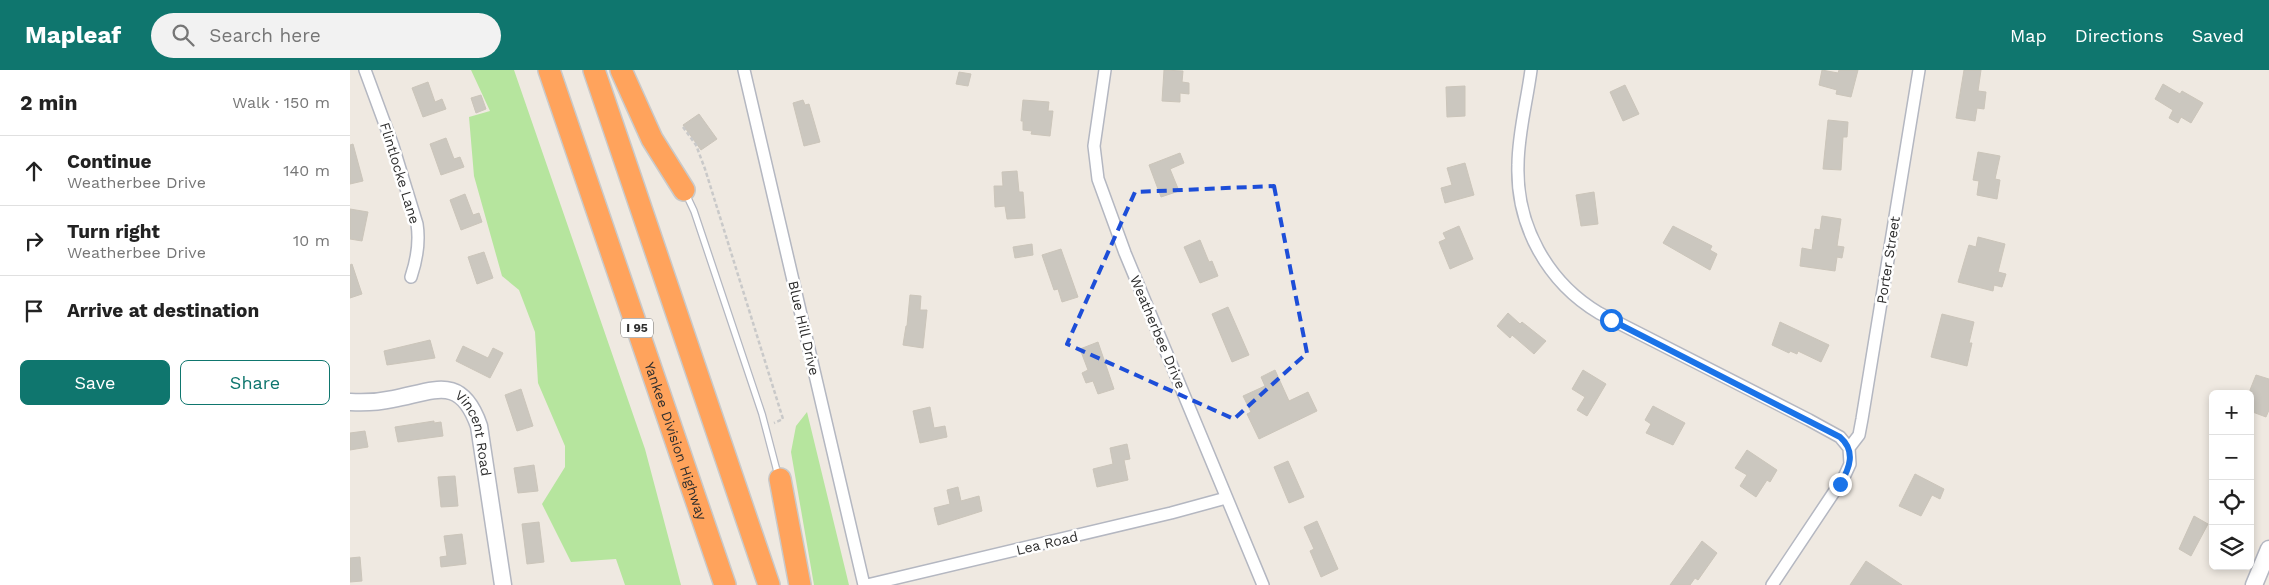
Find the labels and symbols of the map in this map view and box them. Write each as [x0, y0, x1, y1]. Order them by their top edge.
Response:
street label: Flintlocke Lane [377, 120, 423, 226]
street label: Porter Street [1873, 215, 1903, 305]
street label: Weatherbee Drive [1127, 273, 1189, 391]
street label: Blue Hill Drive [785, 279, 823, 377]
route start [1600, 309, 1623, 332]
road number: I 95 [621, 318, 653, 338]
street label: Yankee Division Highway [641, 360, 710, 523]
street label: Vincent Road [452, 387, 494, 477]
route end [1829, 473, 1852, 496]
street label: Lea Road [1015, 528, 1079, 558]

